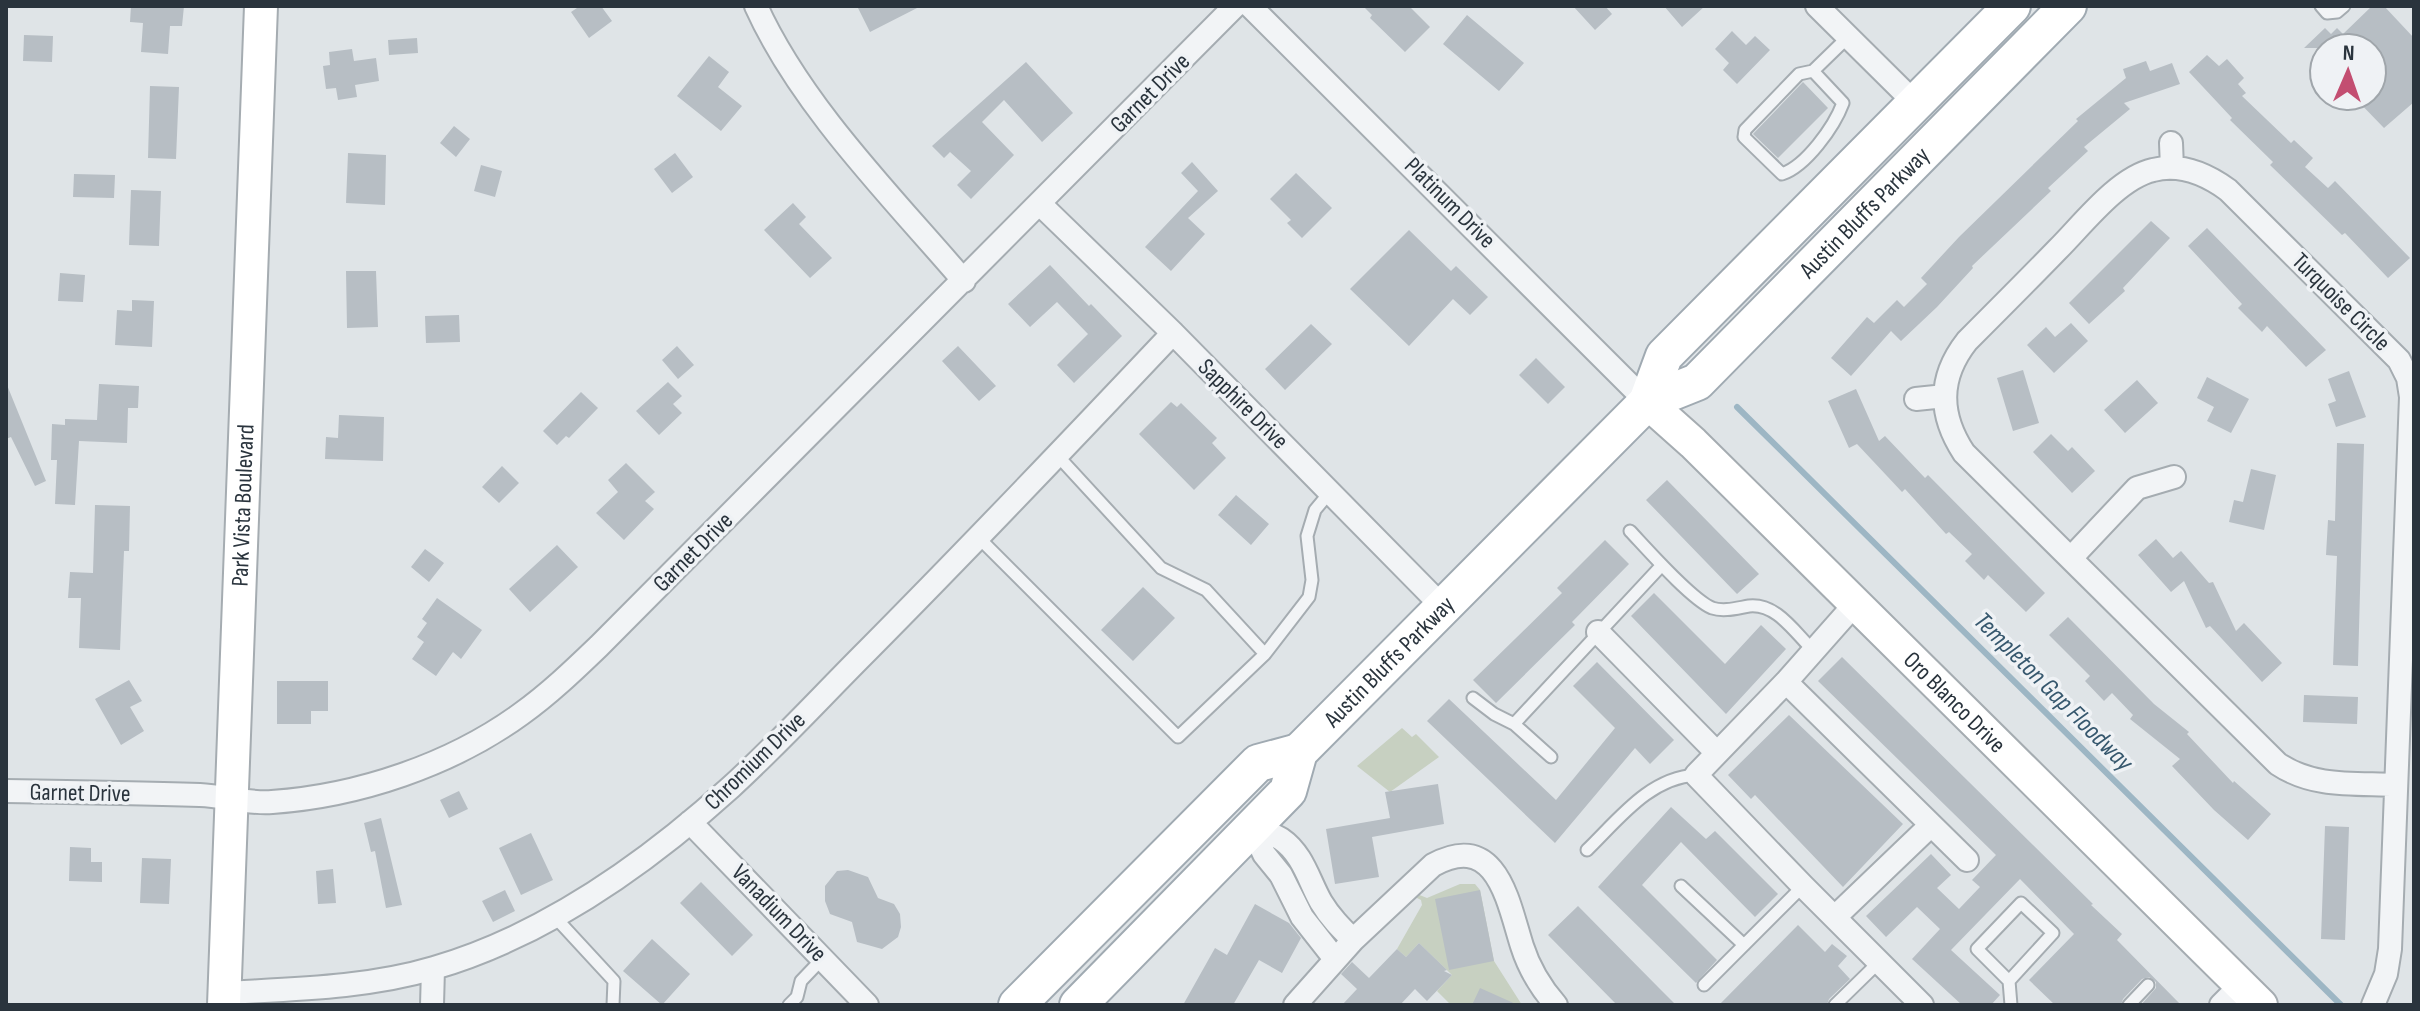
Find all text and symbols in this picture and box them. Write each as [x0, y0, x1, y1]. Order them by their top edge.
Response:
north arrow [2308, 32, 2388, 112]
text: N [2342, 40, 2355, 67]
street label: Garnet Drive [1104, 47, 1196, 139]
street label: Austin Bluffs Parkway [1793, 141, 1935, 285]
street label: Platinum Drive [1398, 151, 1502, 255]
street label: Turquoise Circle [2286, 247, 2396, 357]
street label: Sapphire Drive [1192, 353, 1294, 455]
street label: Park Vista Boulevard [225, 424, 260, 587]
street label: Garnet Drive [647, 506, 739, 598]
street label: Austin Bluffs Parkway [1317, 590, 1460, 734]
water label: Templeton Gap Floodway [1967, 606, 2140, 779]
street label: Oro Blanco Drive [1898, 645, 2012, 759]
street label: Chromium Drive [698, 706, 812, 816]
street label: Garnet Drive [29, 778, 131, 808]
street label: Vanadium Drive [725, 858, 833, 968]

